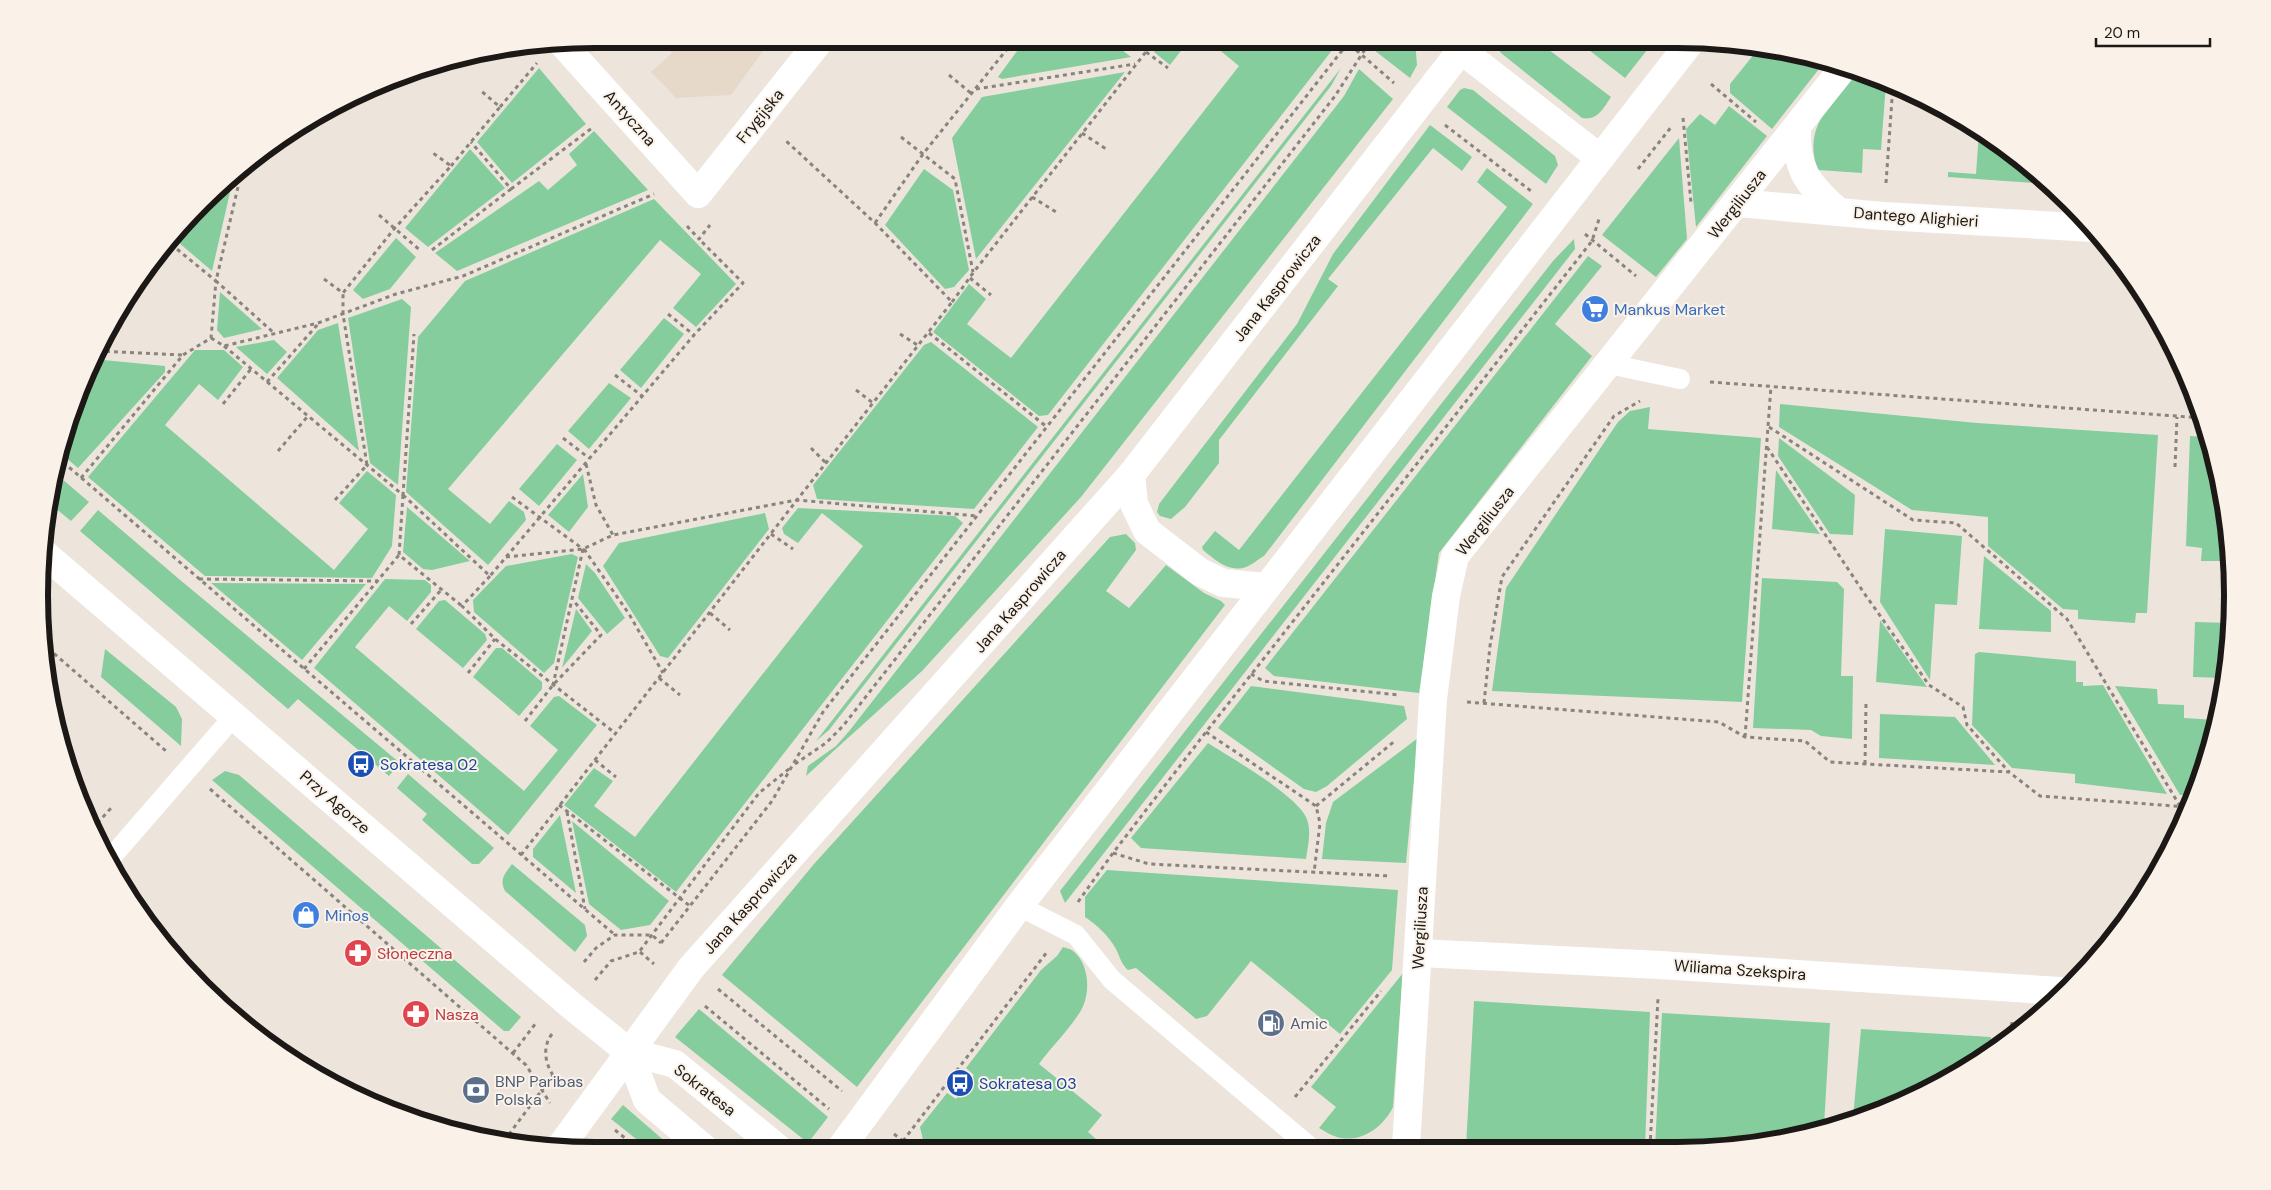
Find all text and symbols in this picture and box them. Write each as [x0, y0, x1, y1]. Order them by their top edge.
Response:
scale bar [2096, 15, 2210, 47]
text: 20 m [2104, 23, 2140, 43]
street label: Frygijska [732, 84, 788, 148]
street label: Antyczna [599, 85, 661, 151]
street label: Wergiliusza [1703, 165, 1771, 243]
street label: Dantego Alighieri [1853, 202, 1979, 232]
street label: Jana Kasprowicza [1229, 230, 1325, 346]
supermarket icon: Mankus Market [1580, 294, 1610, 324]
place label: Mankus Market [1614, 299, 1726, 320]
street label: Wergiliusza [1451, 482, 1519, 560]
street label: Jana Kasprowicza [969, 545, 1071, 657]
bus stop icon: Sokratesa 02 [346, 749, 376, 779]
place label: Sokratesa 02 [380, 754, 477, 775]
street label: Przy Agorze [295, 766, 375, 838]
street label: Jana Kasprowicza [698, 847, 802, 959]
street label: Wergiliusza [1407, 886, 1433, 970]
shop icon: Minos [291, 900, 321, 930]
place label: Minos [325, 905, 369, 926]
pharmacy icon: Słoneczna [343, 938, 373, 968]
place label: Słoneczna [377, 943, 452, 964]
street label: Wiliama Szekspira [1673, 955, 1807, 985]
pharmacy icon: Nasza [401, 999, 431, 1029]
place label: Nasza [435, 1004, 479, 1025]
fuel station icon: Amic [1256, 1008, 1286, 1038]
place label: Amic [1290, 1013, 1328, 1034]
street label: Sokratesa [670, 1059, 740, 1121]
bus stop icon: Sokratesa 03 [945, 1068, 975, 1098]
place label: BNP Paribas Polska [495, 1071, 583, 1110]
place label: Sokratesa 03 [979, 1073, 1077, 1094]
bank icon: BNP Paribas Polska [461, 1075, 491, 1105]

